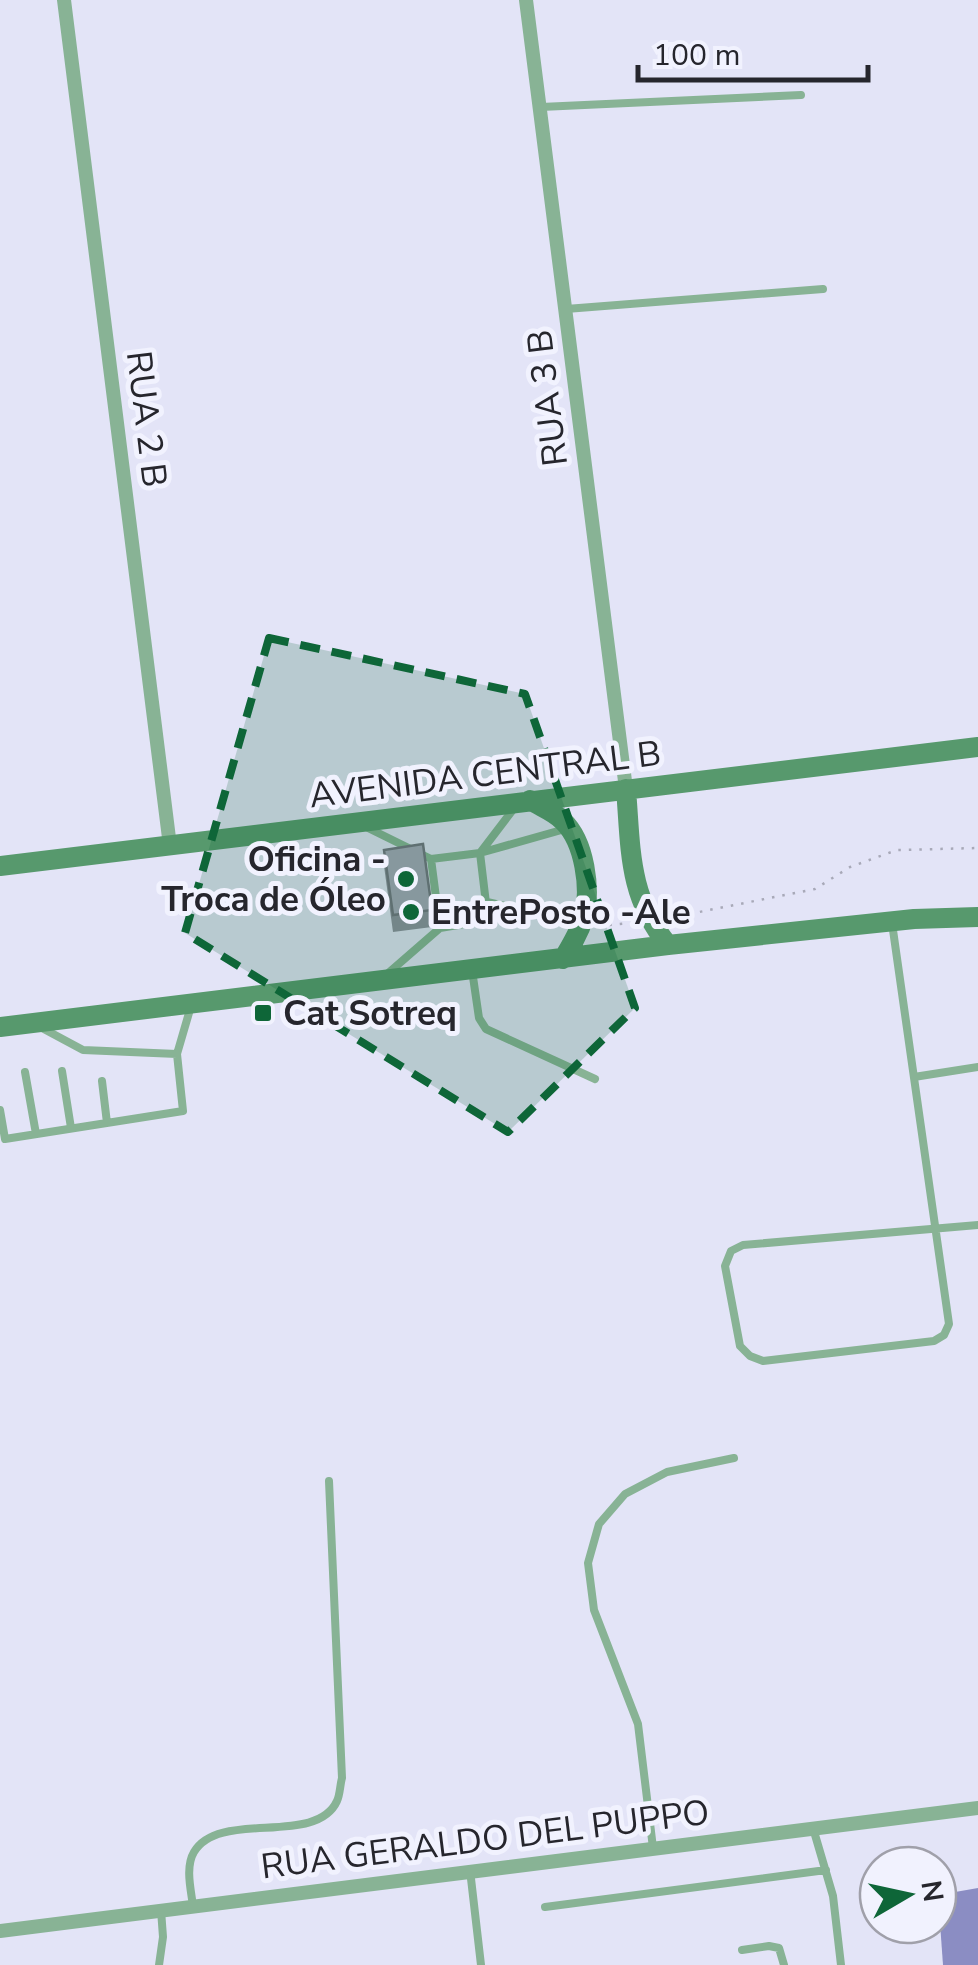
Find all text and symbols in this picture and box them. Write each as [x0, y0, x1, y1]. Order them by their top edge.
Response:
scale bar [638, 20, 868, 82]
text: 100 m [653, 35, 740, 76]
street label: RUA 3 B [516, 327, 579, 469]
street label: RUA 2 B [115, 348, 178, 490]
street label: AVENIDA CENTRAL B [306, 730, 664, 819]
place label: Oficina - Troca de Óleo [161, 836, 386, 923]
marker: Oficina - Troca de Óleo [395, 868, 417, 890]
place label: EntrePosto -Ale [431, 889, 691, 936]
marker: EntrePosto -Ale [400, 901, 422, 923]
place label: Cat Sotreq [283, 990, 457, 1037]
marker: Cat Sotreq [252, 1002, 274, 1024]
street label: RUA GERALDO DEL PUPPO [258, 1789, 712, 1890]
north arrow [858, 1845, 958, 1945]
text: N [911, 1878, 952, 1905]

